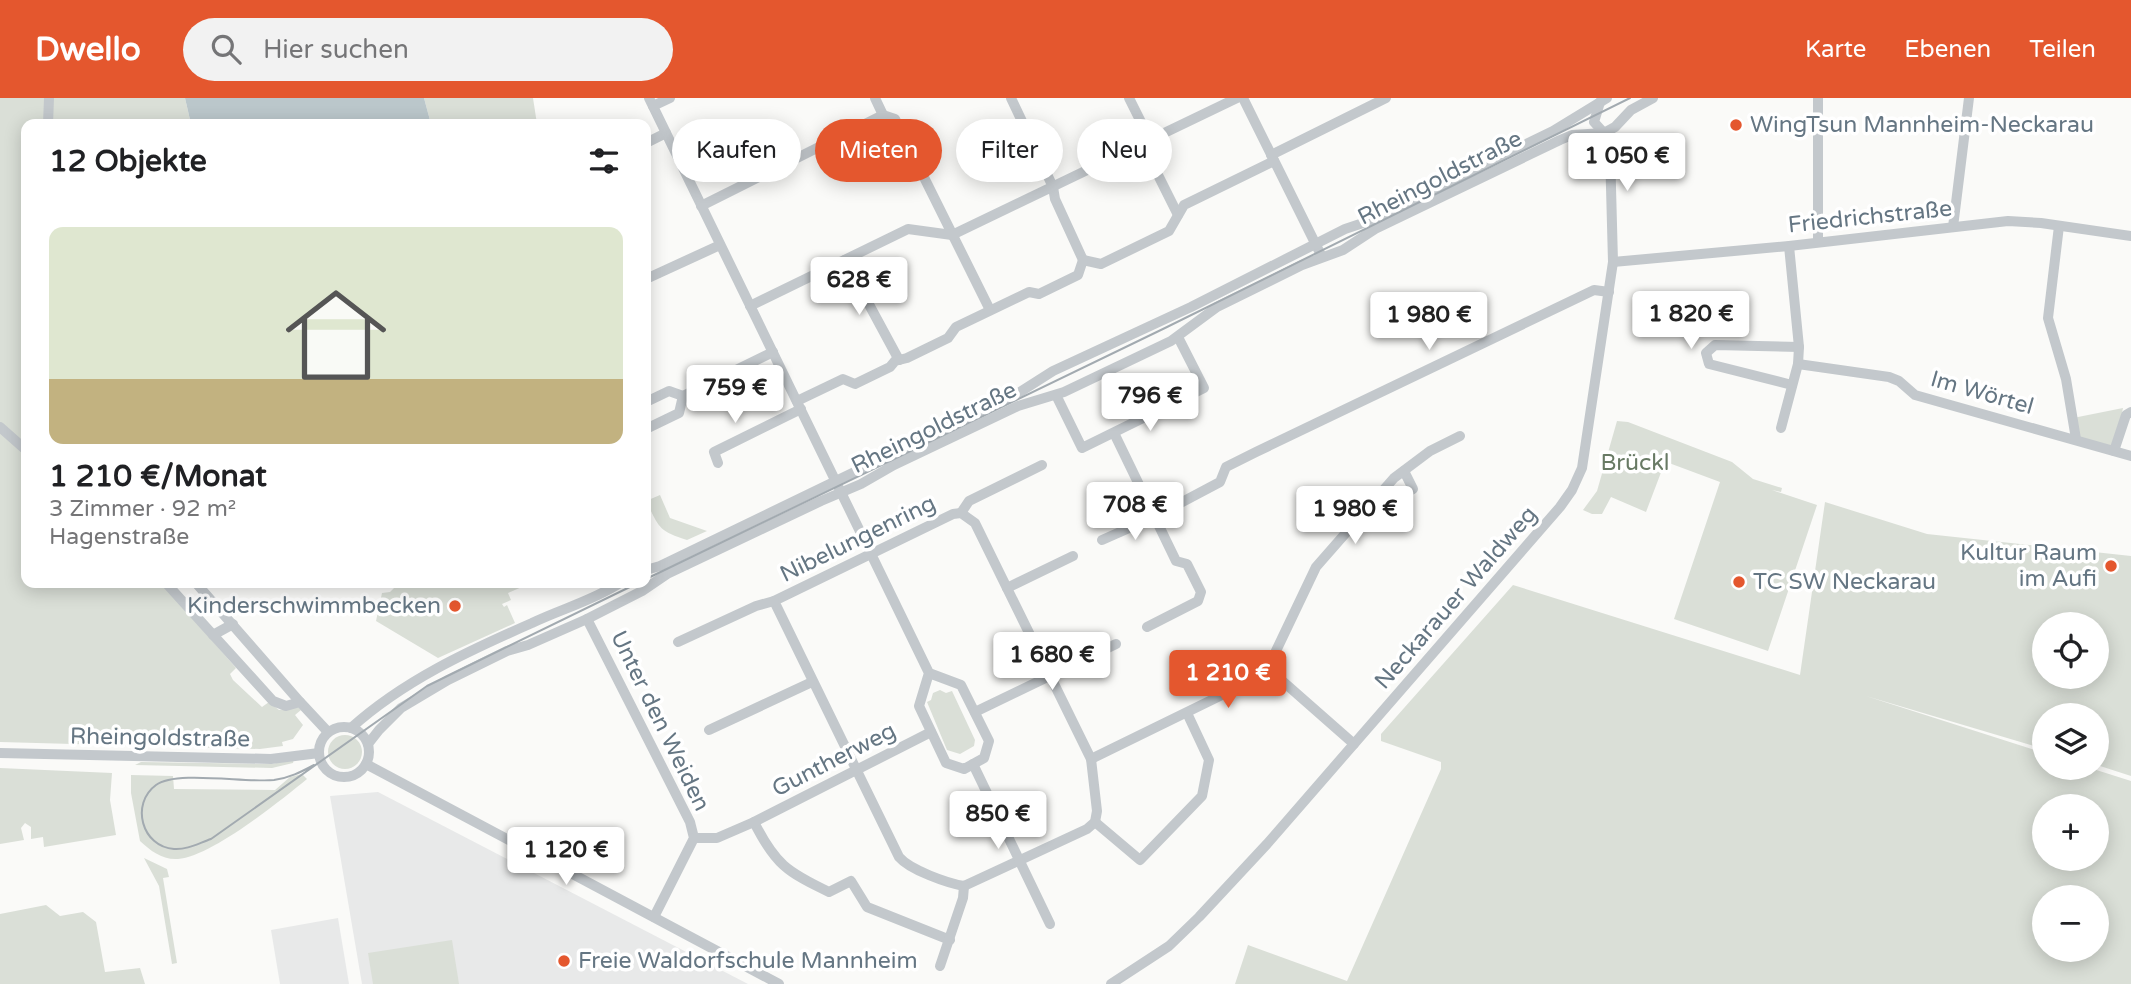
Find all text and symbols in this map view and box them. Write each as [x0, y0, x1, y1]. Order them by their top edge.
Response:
search box [183, 18, 673, 81]
text: Dwello [35, 30, 141, 69]
icon: search [207, 30, 245, 68]
text: Hier suchen [263, 34, 409, 65]
text: Karte [1805, 35, 1866, 64]
text: Ebenen [1904, 35, 1991, 64]
text: Teilen [2029, 35, 2096, 64]
place label: WingTsun Mannheim-Neckarau [1750, 111, 2094, 139]
marker: WingTsun Mannheim-Neckarau [1728, 117, 1744, 133]
chip: Kaufen [672, 119, 801, 182]
chip: Mieten [815, 119, 942, 182]
chip: Filter [956, 119, 1063, 182]
chip: Neu [1077, 119, 1172, 182]
street label: Rheingoldstraße [1353, 125, 1527, 231]
pin: 1 050 € [1562, 134, 1692, 193]
icon: filters [585, 142, 623, 180]
text: 1 050 € [1584, 142, 1670, 170]
text: 12 Objekte [49, 143, 207, 180]
street label: Friedrichstraße [1787, 194, 1953, 240]
pin: 628 € [810, 258, 908, 317]
text: 628 € [827, 266, 892, 294]
icon: home [273, 272, 399, 398]
pin: 1 980 € [1364, 292, 1494, 352]
pin: 1 820 € [1626, 292, 1756, 351]
text: 1 820 € [1648, 300, 1734, 328]
text: 1 980 € [1386, 301, 1472, 329]
street label: Im Wörtel [1927, 365, 2037, 421]
pin: 759 € [686, 366, 784, 425]
text: 759 € [703, 374, 768, 402]
pin: 796 € [1101, 374, 1199, 433]
street label: Rheingoldstraße [847, 376, 1021, 480]
text: 796 € [1118, 382, 1183, 410]
park label: Brückl [1600, 449, 1670, 477]
text: 1 210 €/Monat [49, 458, 267, 495]
pin: 708 € [1086, 482, 1184, 542]
pin: 1 980 € [1290, 486, 1420, 546]
street label: Nibelungenring [776, 489, 940, 589]
text: 708 € [1103, 491, 1168, 519]
text: 3 Zimmer · 92 m² [49, 495, 236, 523]
text: 1 980 € [1312, 495, 1398, 523]
street label: Neckarauer Waldweg [1369, 501, 1543, 695]
text: Hagenstraße [49, 523, 189, 551]
place label: Kultur Raum im Aufi [1960, 539, 2097, 593]
marker: Kultur Raum im Aufi [2103, 558, 2119, 574]
place label: TC SW Neckarau [1753, 568, 1936, 596]
marker: TC SW Neckarau [1731, 574, 1747, 590]
place label: Kinderschwimmbecken [187, 592, 441, 620]
marker: Kinderschwimmbecken [447, 598, 463, 614]
map controls [2032, 612, 2109, 962]
button: locate [2032, 612, 2109, 689]
street label: Unter den Weiden [604, 626, 716, 816]
pin: 1 680 € [987, 632, 1117, 692]
text: 1 680 € [1009, 641, 1095, 669]
pin: 1 210 € [1163, 650, 1293, 710]
text: 1 210 € [1185, 659, 1271, 687]
button: layers [2032, 703, 2109, 780]
street label: Guntherweg [767, 717, 901, 803]
street label: Rheingoldstraße [70, 722, 250, 754]
pin: 850 € [949, 792, 1047, 851]
button: + [2032, 794, 2109, 871]
text: 850 € [966, 800, 1031, 828]
pin: 1 120 € [501, 828, 631, 887]
text: 1 120 € [523, 836, 609, 864]
button: − [2032, 885, 2109, 962]
place label: Freie Waldorfschule Mannheim [578, 947, 918, 975]
marker: Freie Waldorfschule Mannheim [556, 953, 572, 969]

